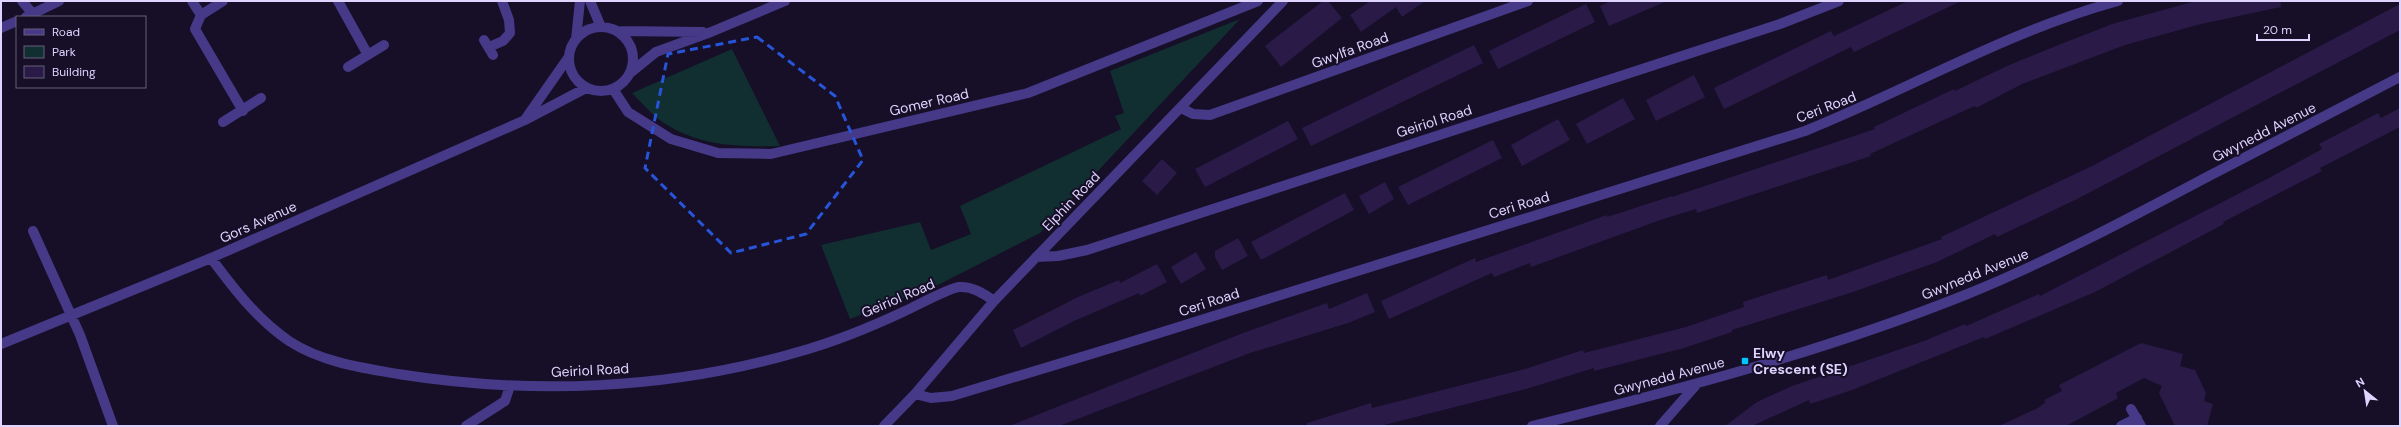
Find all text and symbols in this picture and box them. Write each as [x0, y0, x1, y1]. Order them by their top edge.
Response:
legend [16, 16, 146, 88]
scale bar [2257, 16, 2309, 42]
text: 20 m [2263, 22, 2292, 38]
text: Road [52, 24, 80, 40]
street label: Gwylfa Road [1309, 28, 1391, 72]
text: Park [52, 44, 76, 60]
text: Building [52, 64, 96, 80]
street label: Gomer Road [888, 84, 970, 120]
street label: Ceri Road [1793, 87, 1859, 127]
street label: Gwynedd Avenue [2209, 98, 2319, 166]
street label: Geiriol Road [1394, 100, 1474, 142]
street label: Elphin Road [1038, 168, 1104, 234]
street label: Ceri Road [1486, 187, 1552, 223]
street label: Gors Avenue [217, 197, 299, 247]
street label: Gwynedd Avenue [1919, 244, 2031, 304]
street label: Geiriol Road [858, 274, 938, 322]
street label: Ceri Road [1176, 284, 1242, 320]
place label: Elwy Crescent (SE) [1753, 344, 1848, 378]
street label: Gwynedd Avenue [1612, 353, 1726, 399]
marker: Elwy Crescent (SE) [1740, 356, 1750, 366]
street label: Geiriol Road [550, 359, 630, 381]
north arrow [2345, 371, 2385, 411]
text: N [2353, 374, 2367, 390]

